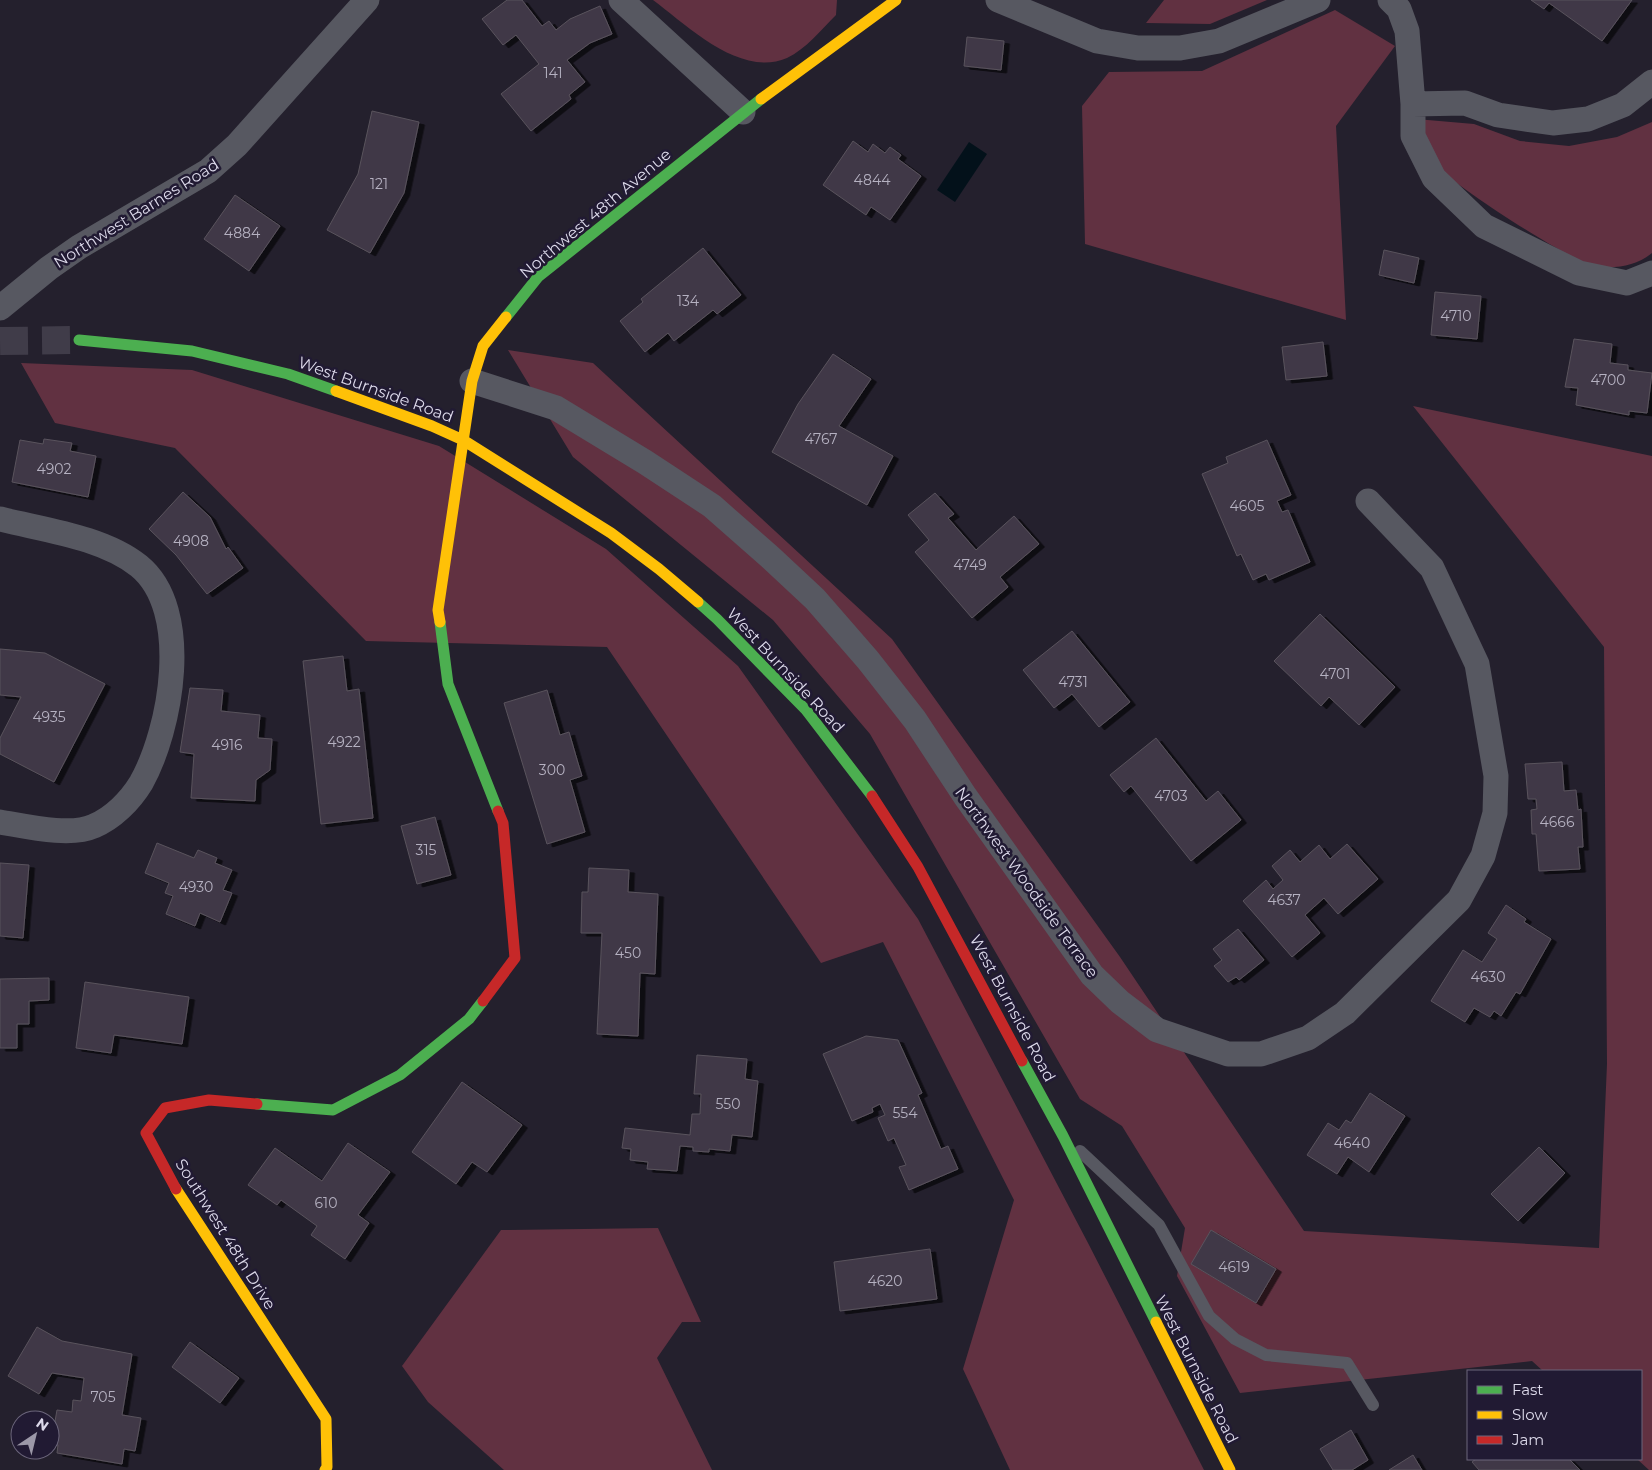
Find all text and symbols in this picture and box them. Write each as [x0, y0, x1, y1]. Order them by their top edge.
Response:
house number: 141 [543, 64, 563, 82]
street label: Northwest 48th Avenue [516, 145, 675, 282]
street label: Northwest Barnes Road [50, 155, 222, 272]
house number: 4844 [854, 171, 891, 189]
house number: 121 [370, 175, 388, 193]
house number: 4884 [224, 224, 261, 242]
house number: 134 [677, 292, 700, 310]
house number: 4710 [1440, 307, 1472, 325]
street label: West Burnside Road [296, 353, 456, 426]
house number: 4700 [1590, 371, 1626, 389]
house number: 4767 [804, 430, 838, 448]
house number: 4902 [37, 460, 71, 478]
house number: 4605 [1230, 497, 1265, 515]
house number: 4908 [173, 532, 209, 550]
house number: 4749 [953, 556, 987, 574]
street label: West Burnside Road [723, 604, 848, 737]
house number: 4701 [1320, 665, 1350, 683]
house number: 4731 [1058, 673, 1088, 691]
house number: 4935 [32, 708, 66, 726]
house number: 4922 [327, 733, 361, 751]
house number: 4916 [211, 736, 243, 754]
house number: 300 [539, 761, 565, 779]
street label: Northwest Woodside Terrace [951, 783, 1102, 982]
house number: 4703 [1154, 787, 1188, 805]
house number: 4666 [1540, 813, 1575, 831]
house number: 315 [416, 841, 437, 859]
house number: 4930 [179, 878, 213, 896]
house number: 4637 [1267, 891, 1301, 909]
street label: West Burnside Road [966, 932, 1059, 1085]
house number: 450 [615, 944, 641, 962]
house number: 4630 [1471, 968, 1505, 986]
house number: 550 [715, 1095, 741, 1113]
house number: 554 [892, 1104, 918, 1122]
house number: 4640 [1334, 1134, 1370, 1152]
street label: Southwest 48th Drive [171, 1155, 280, 1313]
house number: 610 [315, 1194, 337, 1212]
house number: 4619 [1218, 1258, 1250, 1276]
house number: 4620 [868, 1272, 902, 1290]
street label: West Burnside Road [1151, 1292, 1242, 1446]
legend [1467, 1370, 1642, 1460]
text: Fast [1512, 1380, 1543, 1399]
house number: 705 [90, 1388, 116, 1406]
text: Slow [1512, 1405, 1548, 1424]
north arrow [10, 1410, 60, 1460]
text: N [33, 1414, 52, 1435]
text: Jam [1511, 1430, 1544, 1449]

